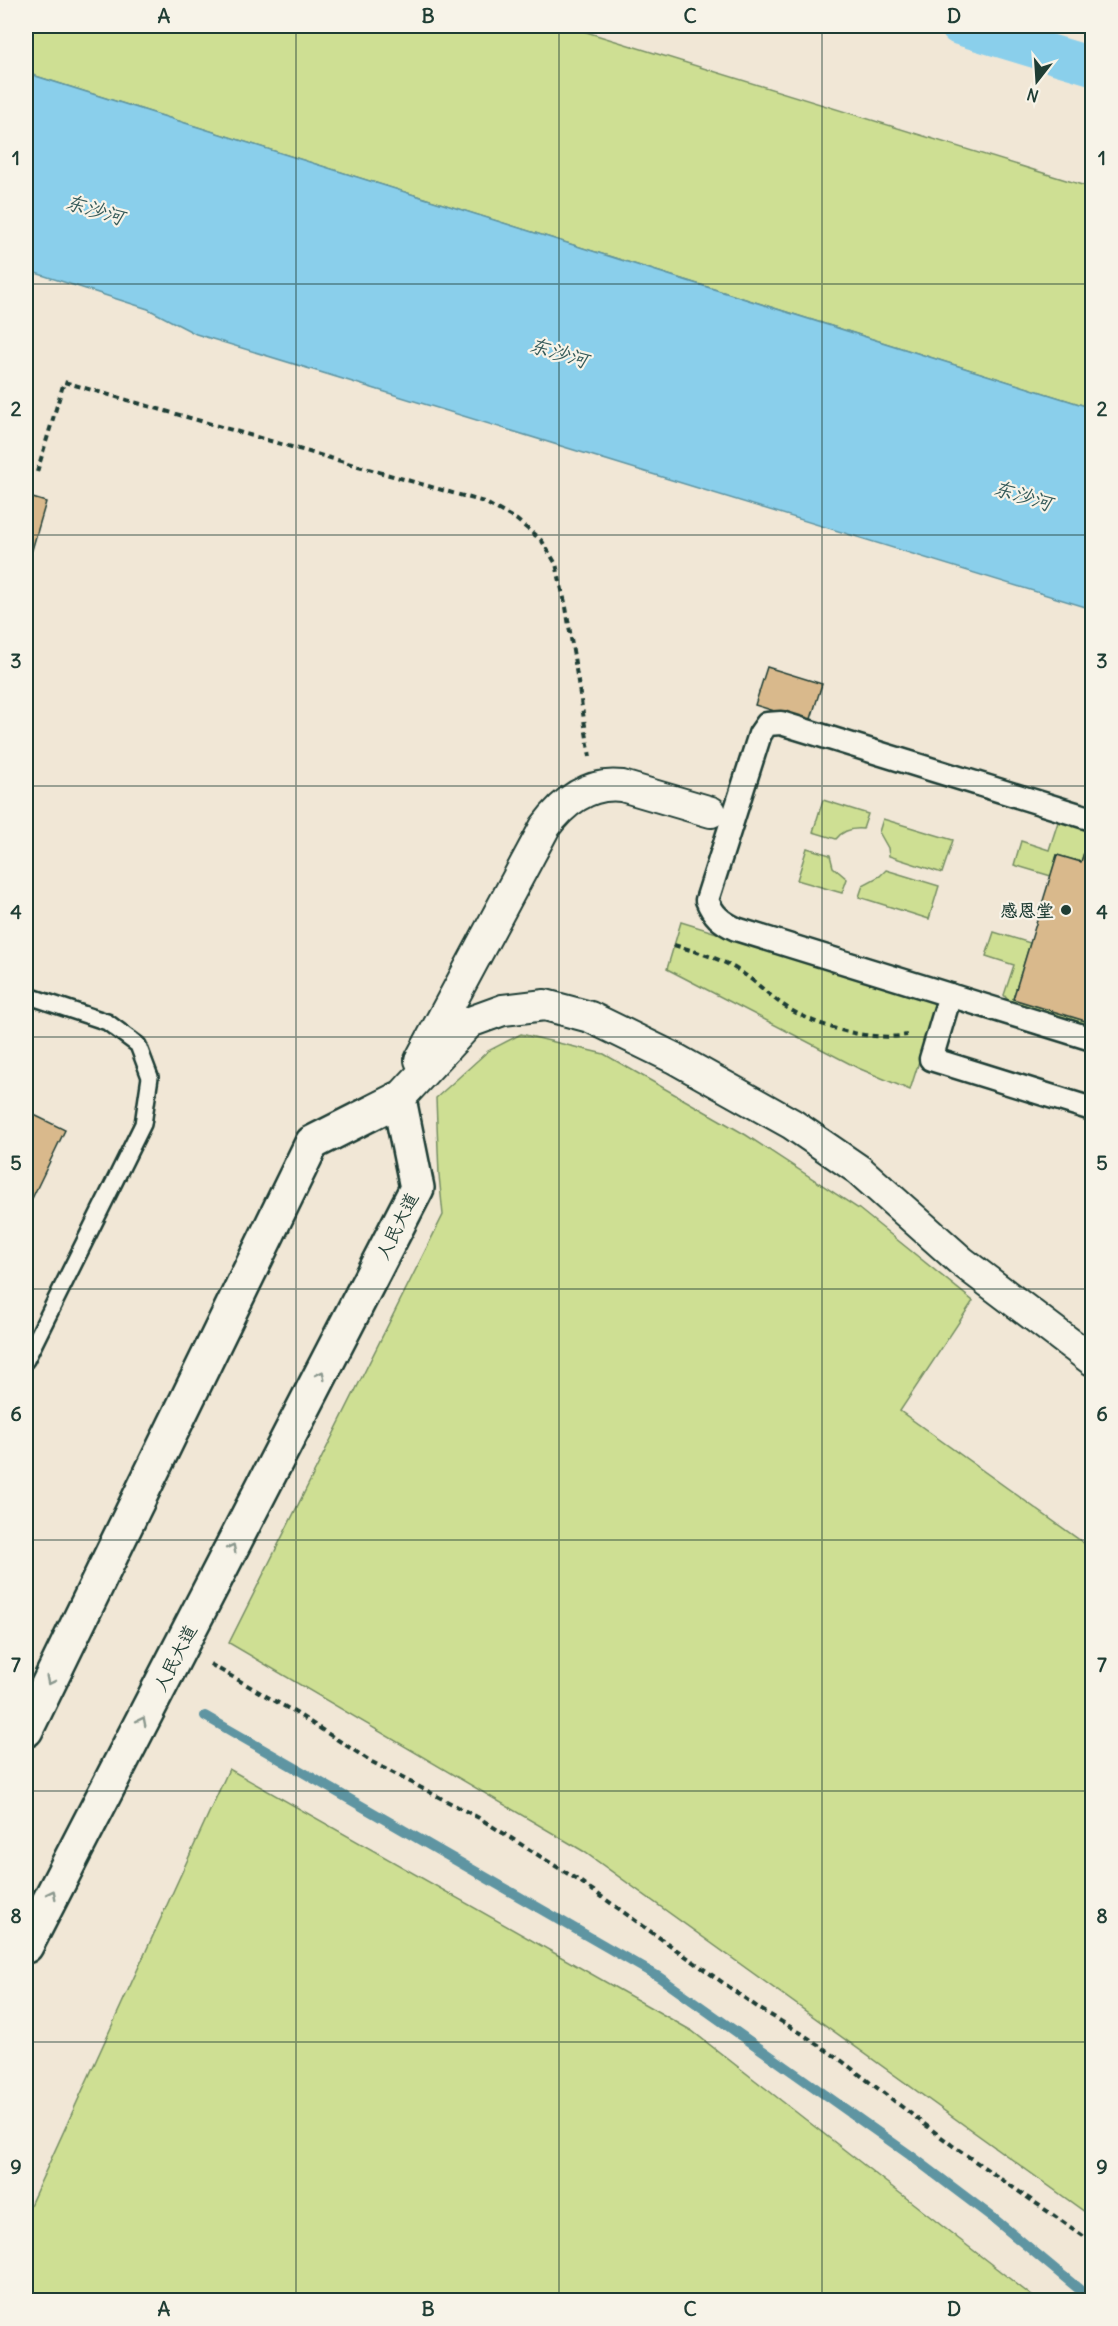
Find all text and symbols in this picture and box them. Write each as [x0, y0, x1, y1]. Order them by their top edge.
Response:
text: A [158, 3, 171, 28]
text: B [421, 3, 435, 28]
text: C [683, 3, 697, 28]
text: D [947, 3, 961, 28]
north arrow [1007, 51, 1067, 111]
text: N [1024, 84, 1041, 107]
text: 1 [12, 145, 20, 170]
text: 1 [1098, 145, 1106, 170]
water label: 东沙河 [63, 188, 130, 231]
water label: 东沙河 [527, 331, 594, 374]
text: 2 [11, 396, 22, 421]
text: 2 [1097, 396, 1108, 421]
water label: 东沙河 [991, 474, 1058, 517]
text: 3 [10, 648, 22, 673]
text: 3 [1096, 648, 1108, 673]
text: 4 [10, 899, 22, 924]
place label: 感恩堂 [1000, 899, 1054, 922]
text: 4 [1096, 899, 1108, 924]
marker: 感恩堂 [1059, 903, 1073, 917]
text: 5 [10, 1150, 22, 1175]
text: 5 [1096, 1150, 1108, 1175]
street label: 人民大道 [371, 1189, 423, 1263]
one-way arrow [314, 1370, 325, 1381]
text: 6 [10, 1401, 22, 1426]
text: 6 [1096, 1401, 1108, 1426]
one-way arrow [224, 1543, 236, 1554]
street label: 人民大道 [148, 1621, 202, 1695]
text: 7 [11, 1652, 21, 1677]
text: 7 [1097, 1652, 1107, 1677]
one-way arrow [46, 1674, 57, 1685]
one-way arrow [135, 1717, 146, 1727]
one-way arrow [45, 1890, 57, 1901]
text: 8 [10, 1903, 22, 1928]
text: 8 [1096, 1903, 1108, 1928]
text: 9 [10, 2154, 22, 2179]
text: 9 [1096, 2154, 1108, 2179]
text: A [158, 2296, 171, 2321]
text: B [421, 2296, 435, 2321]
text: C [683, 2296, 697, 2321]
text: D [947, 2296, 961, 2321]

